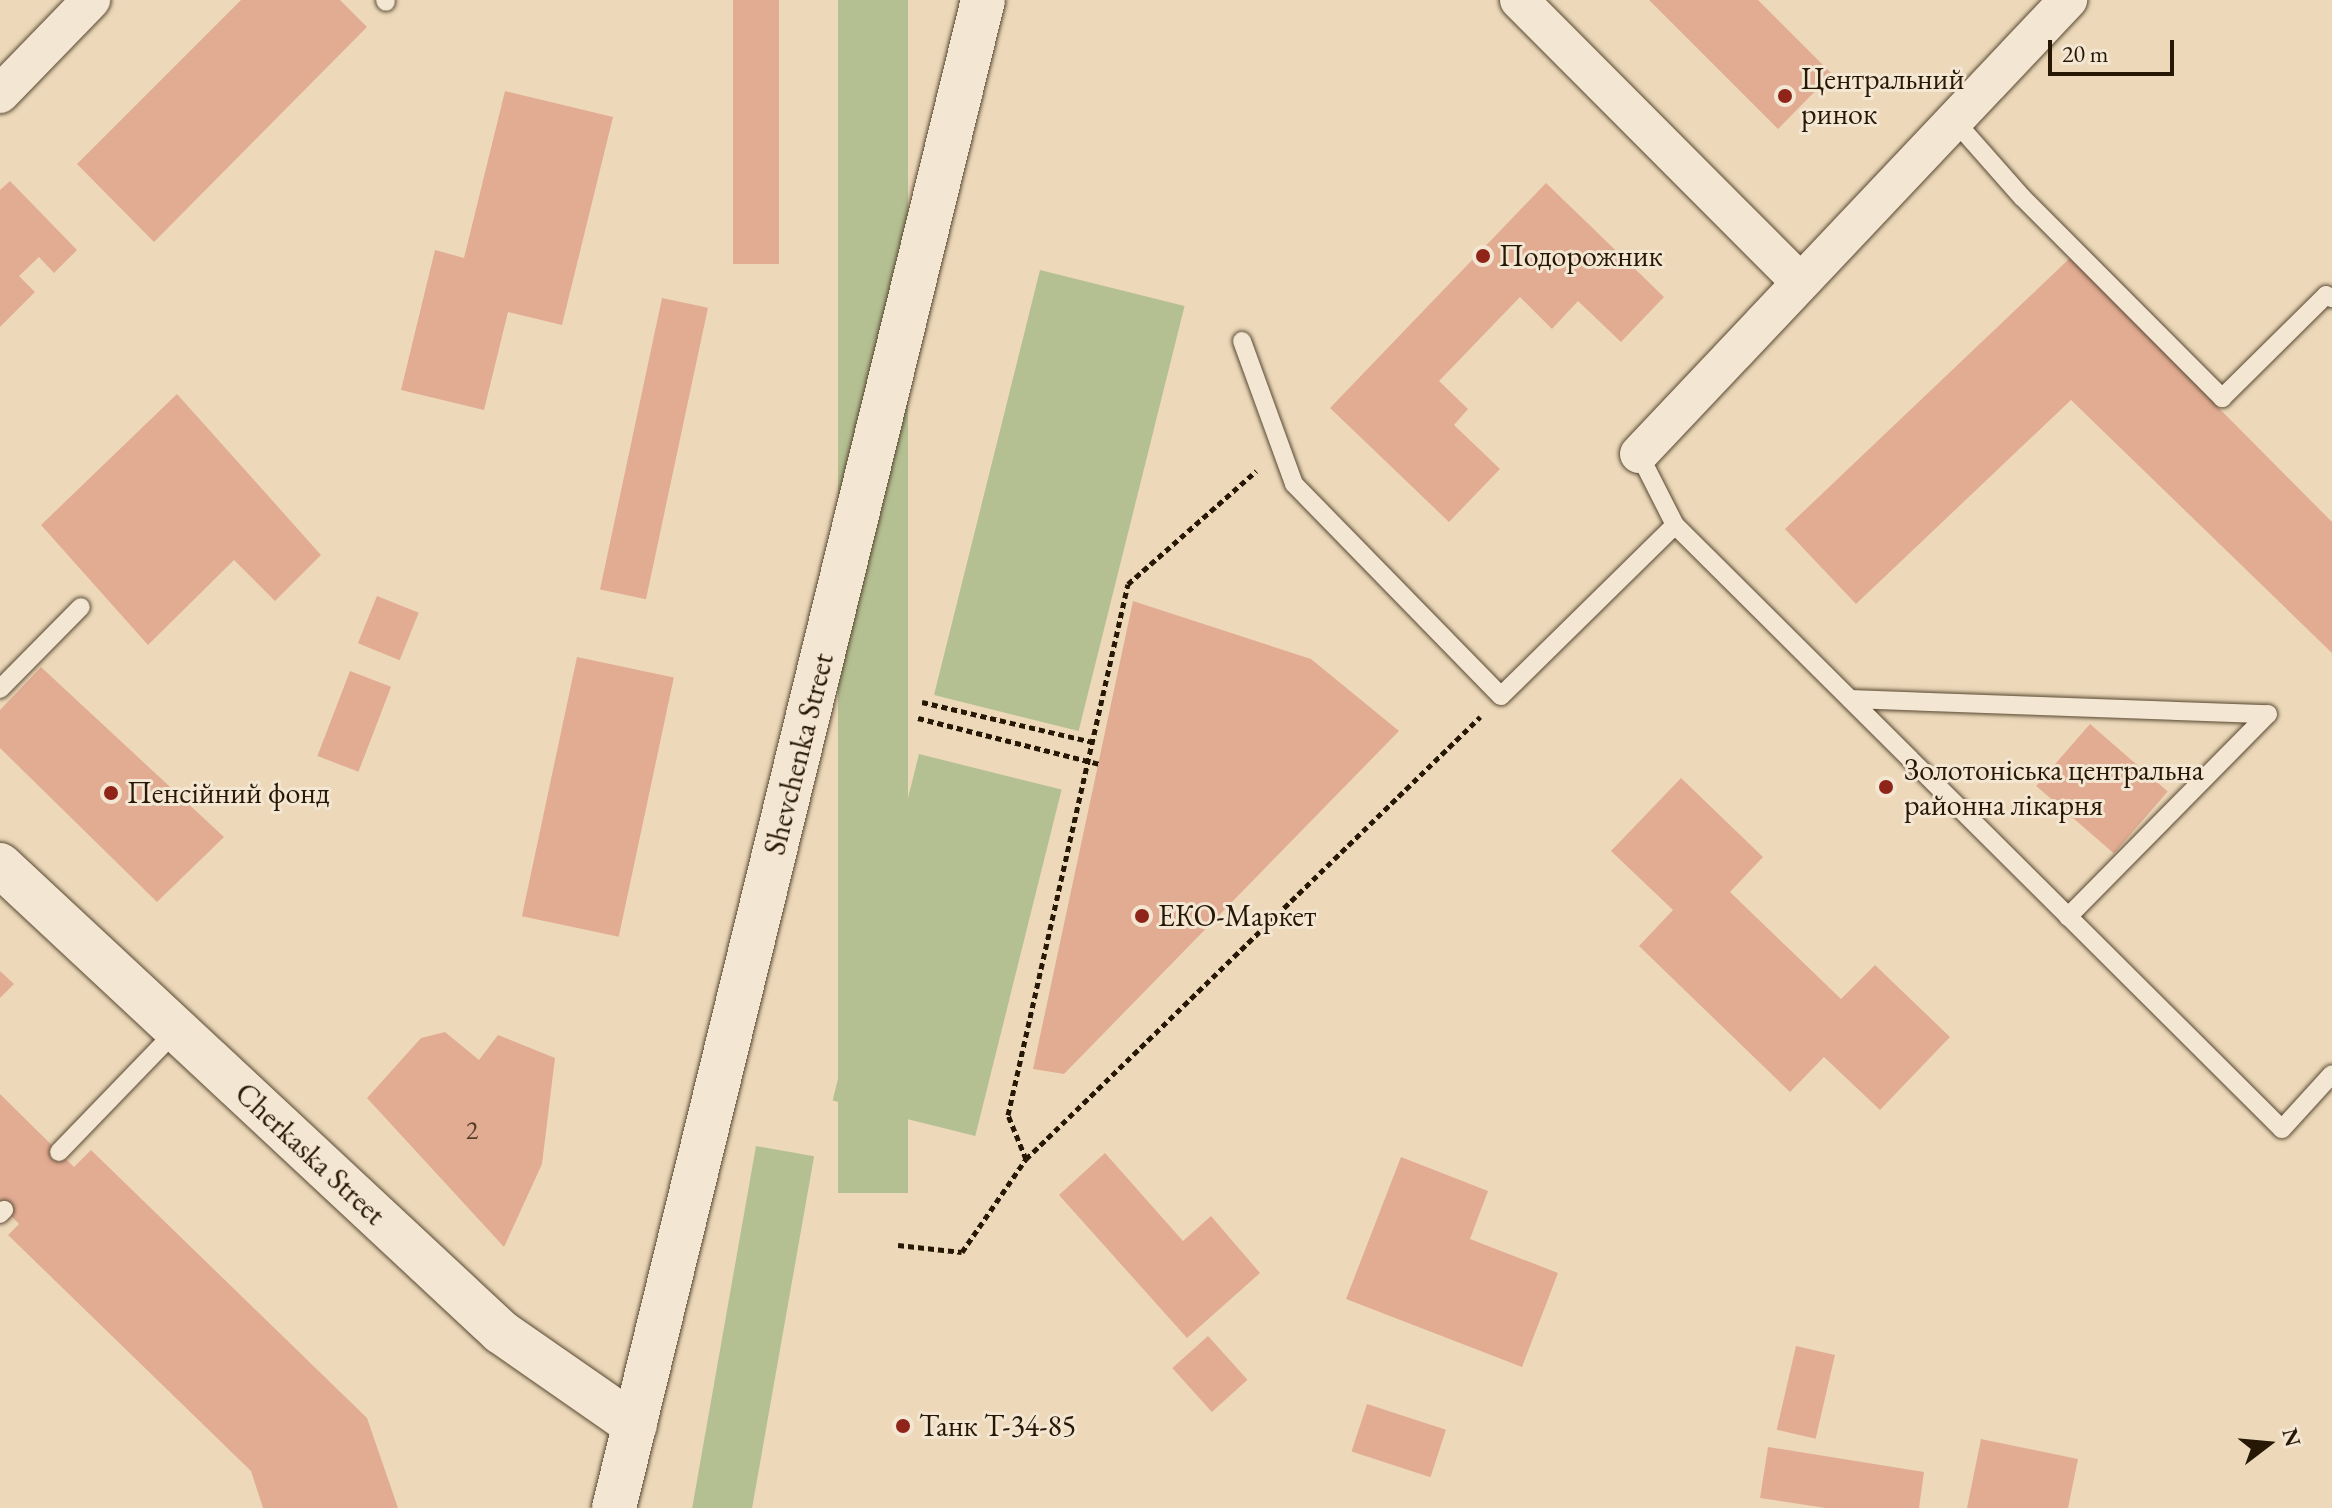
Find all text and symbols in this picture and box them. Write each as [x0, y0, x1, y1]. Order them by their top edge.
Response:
scale bar [2052, 24, 2178, 74]
text: 20 m [2062, 38, 2109, 69]
place label: Центральний ринок [1801, 61, 1964, 132]
marker: Центральний ринок [1776, 87, 1794, 105]
place label: Подорожник [1499, 238, 1663, 274]
marker: Подорожник [1474, 247, 1492, 265]
street label: Shevchenka Street [757, 649, 841, 859]
place label: Золотоніська центральна районна лікарня [1904, 752, 2204, 822]
place label: Пенсійний фонд [127, 775, 330, 811]
marker: Золотоніська центральна районна лікарня [1875, 776, 1897, 798]
marker: Пенсійний фонд [102, 784, 120, 802]
place label: ЕКО-Маркет [1158, 898, 1316, 934]
marker: ЕКО-Маркет [1133, 907, 1151, 925]
street label: Cherkaska Street [227, 1075, 393, 1233]
house number: 2 [466, 1115, 478, 1147]
north arrow [2228, 1404, 2308, 1484]
place label: Танк Т-34-85 [919, 1408, 1076, 1444]
marker: Танк Т-34-85 [894, 1417, 912, 1435]
text: N [2275, 1425, 2308, 1450]

